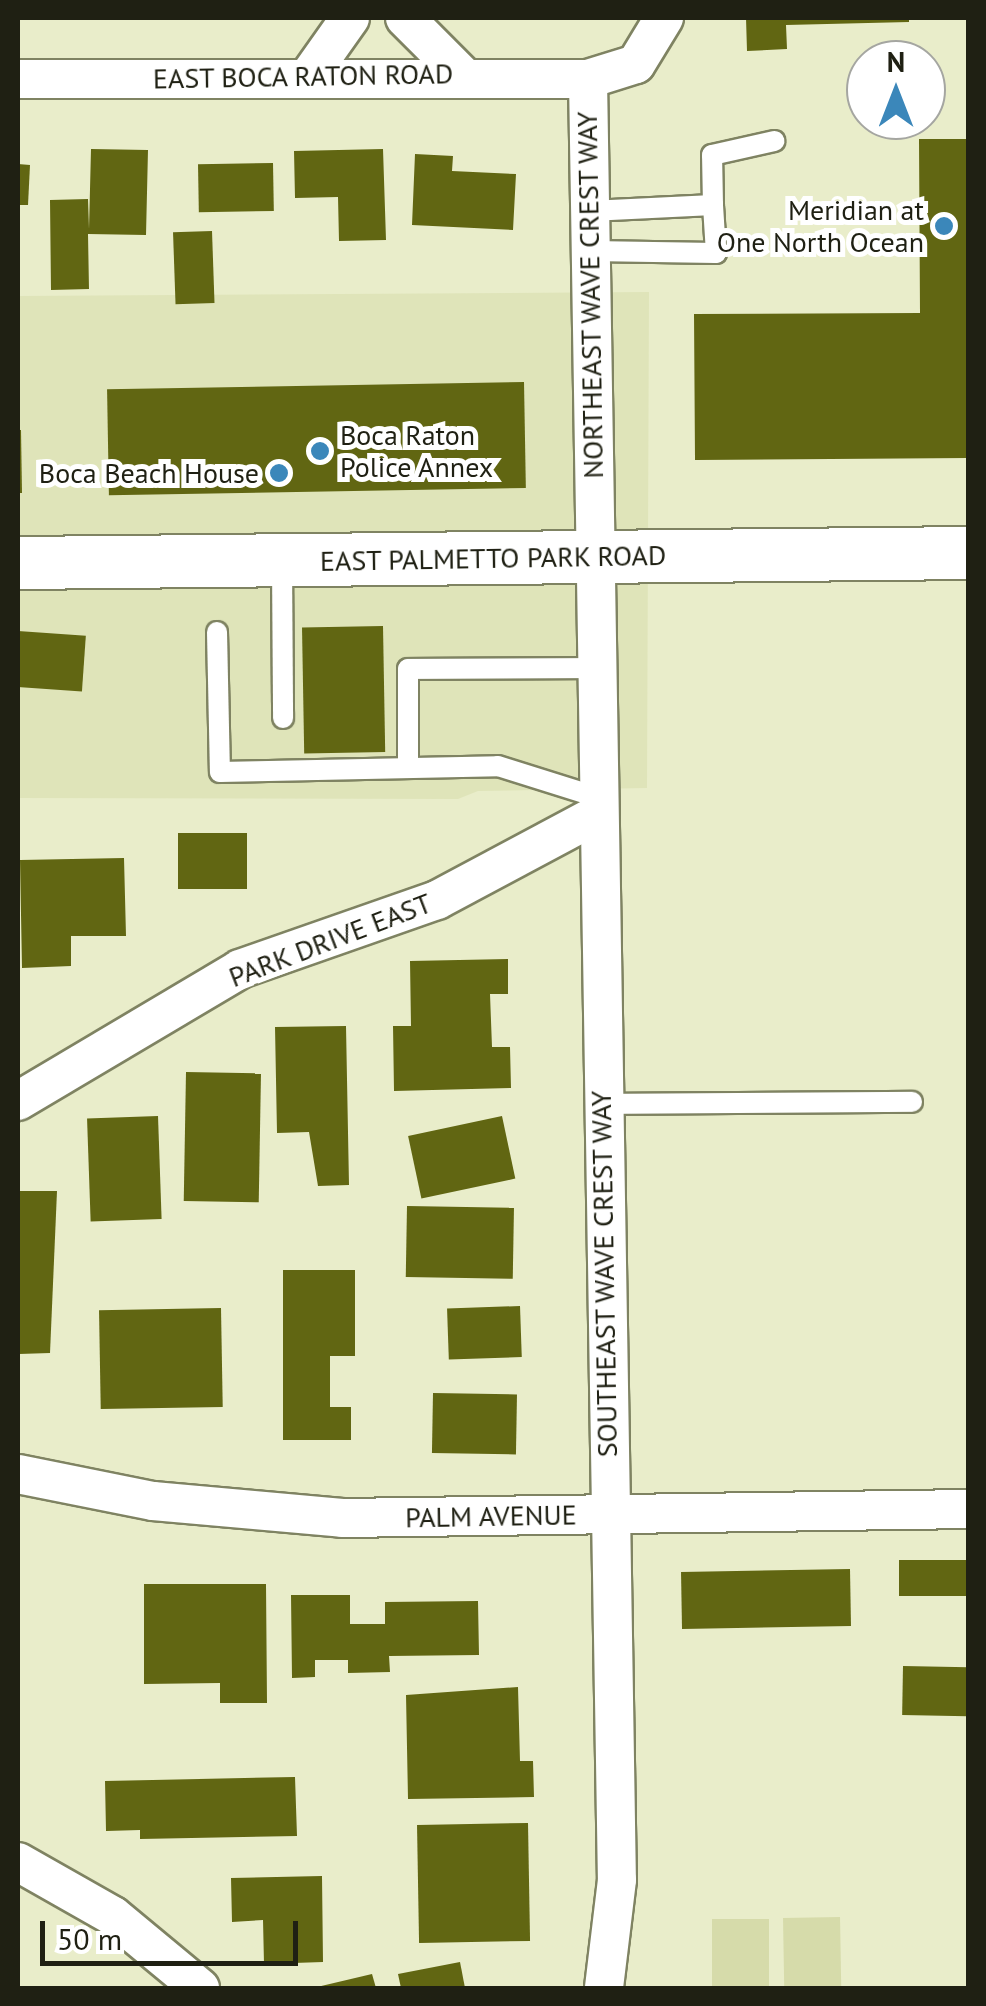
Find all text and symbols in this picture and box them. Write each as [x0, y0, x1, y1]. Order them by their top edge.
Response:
north arrow [846, 40, 946, 140]
text: N [887, 43, 905, 80]
street label: EAST BOCA RATON ROAD [151, 57, 455, 95]
street label: NORTHEAST WAVE CREST WAY [570, 109, 610, 481]
place label: Meridian at One North Ocean [717, 193, 924, 259]
marker: Meridian at One North Ocean [933, 215, 955, 237]
place label: Boca Raton Police Annex [340, 418, 494, 484]
marker: Boca Raton Police Annex [309, 440, 331, 462]
place label: Boca Beach House [39, 456, 259, 490]
marker: Boca Beach House [268, 462, 290, 484]
street label: EAST PALMETTO PARK ROAD [319, 538, 667, 578]
street label: PARK DRIVE EAST [224, 886, 436, 994]
street label: SOUTHEAST WAVE CREST WAY [584, 1089, 624, 1459]
street label: PALM AVENUE [404, 1498, 578, 1534]
scale bar [45, 1901, 302, 1963]
text: 50 m [57, 1919, 122, 1958]

